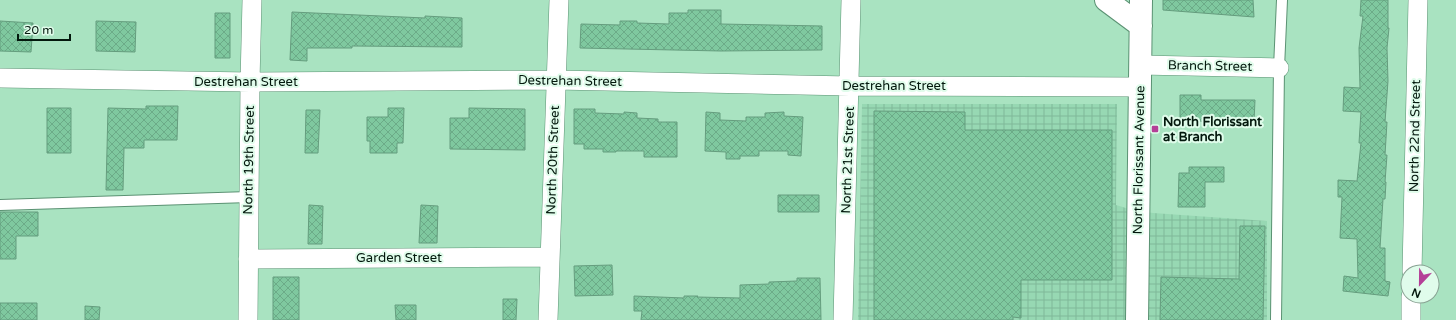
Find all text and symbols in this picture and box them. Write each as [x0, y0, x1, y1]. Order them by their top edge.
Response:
scale bar [18, 16, 70, 42]
text: 20 m [24, 23, 53, 37]
street label: Branch Street [1168, 57, 1252, 75]
street label: Destrehan Street [518, 72, 622, 90]
street label: Destrehan Street [194, 74, 298, 90]
street label: Destrehan Street [842, 78, 946, 94]
street label: North 22nd Street [1406, 80, 1424, 192]
street label: North Florissant Avenue [1130, 85, 1148, 235]
street label: North 19th Street [240, 105, 258, 215]
street label: North 20th Street [543, 105, 563, 215]
street label: North 21st Street [838, 106, 858, 214]
place label: North Florissant at Branch [1163, 114, 1262, 145]
marker: North Florissant at Branch [1150, 124, 1160, 134]
street label: Garden Street [356, 250, 442, 266]
north arrow [1400, 264, 1440, 304]
text: N [1410, 285, 1423, 300]

